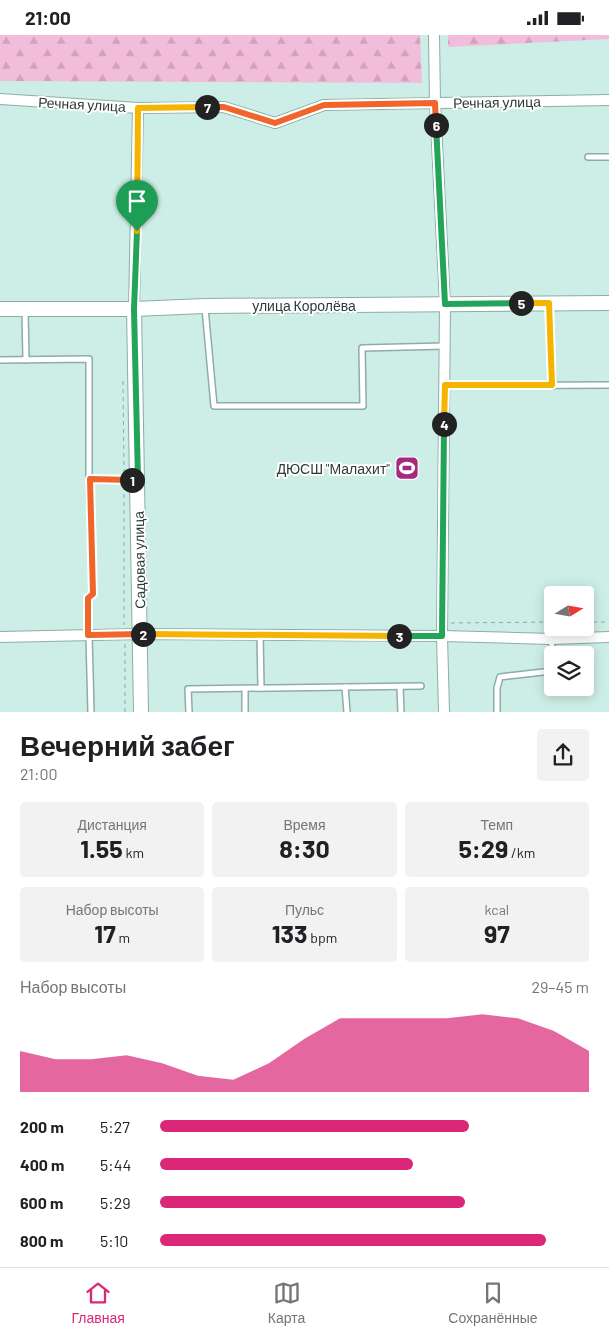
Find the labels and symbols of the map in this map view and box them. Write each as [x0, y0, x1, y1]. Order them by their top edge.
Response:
street label: Речная улица [38, 93, 126, 115]
street label: Речная улица [453, 93, 541, 111]
pin: 7 [194, 95, 220, 119]
pin: 6 [424, 113, 448, 137]
pin [116, 180, 158, 231]
pin: 5 [508, 291, 534, 315]
street label: улица Королёва [252, 297, 356, 314]
pin: 4 [432, 411, 456, 437]
sports icon: ДЮСШ "Малахит" [394, 455, 420, 481]
place label: ДЮСШ "Малахит" [277, 460, 390, 477]
pin: 1 [120, 467, 144, 493]
street label: Садовая улица [130, 511, 148, 609]
north arrow [544, 586, 594, 636]
pin: 2 [130, 621, 156, 647]
pin: 3 [386, 623, 412, 649]

